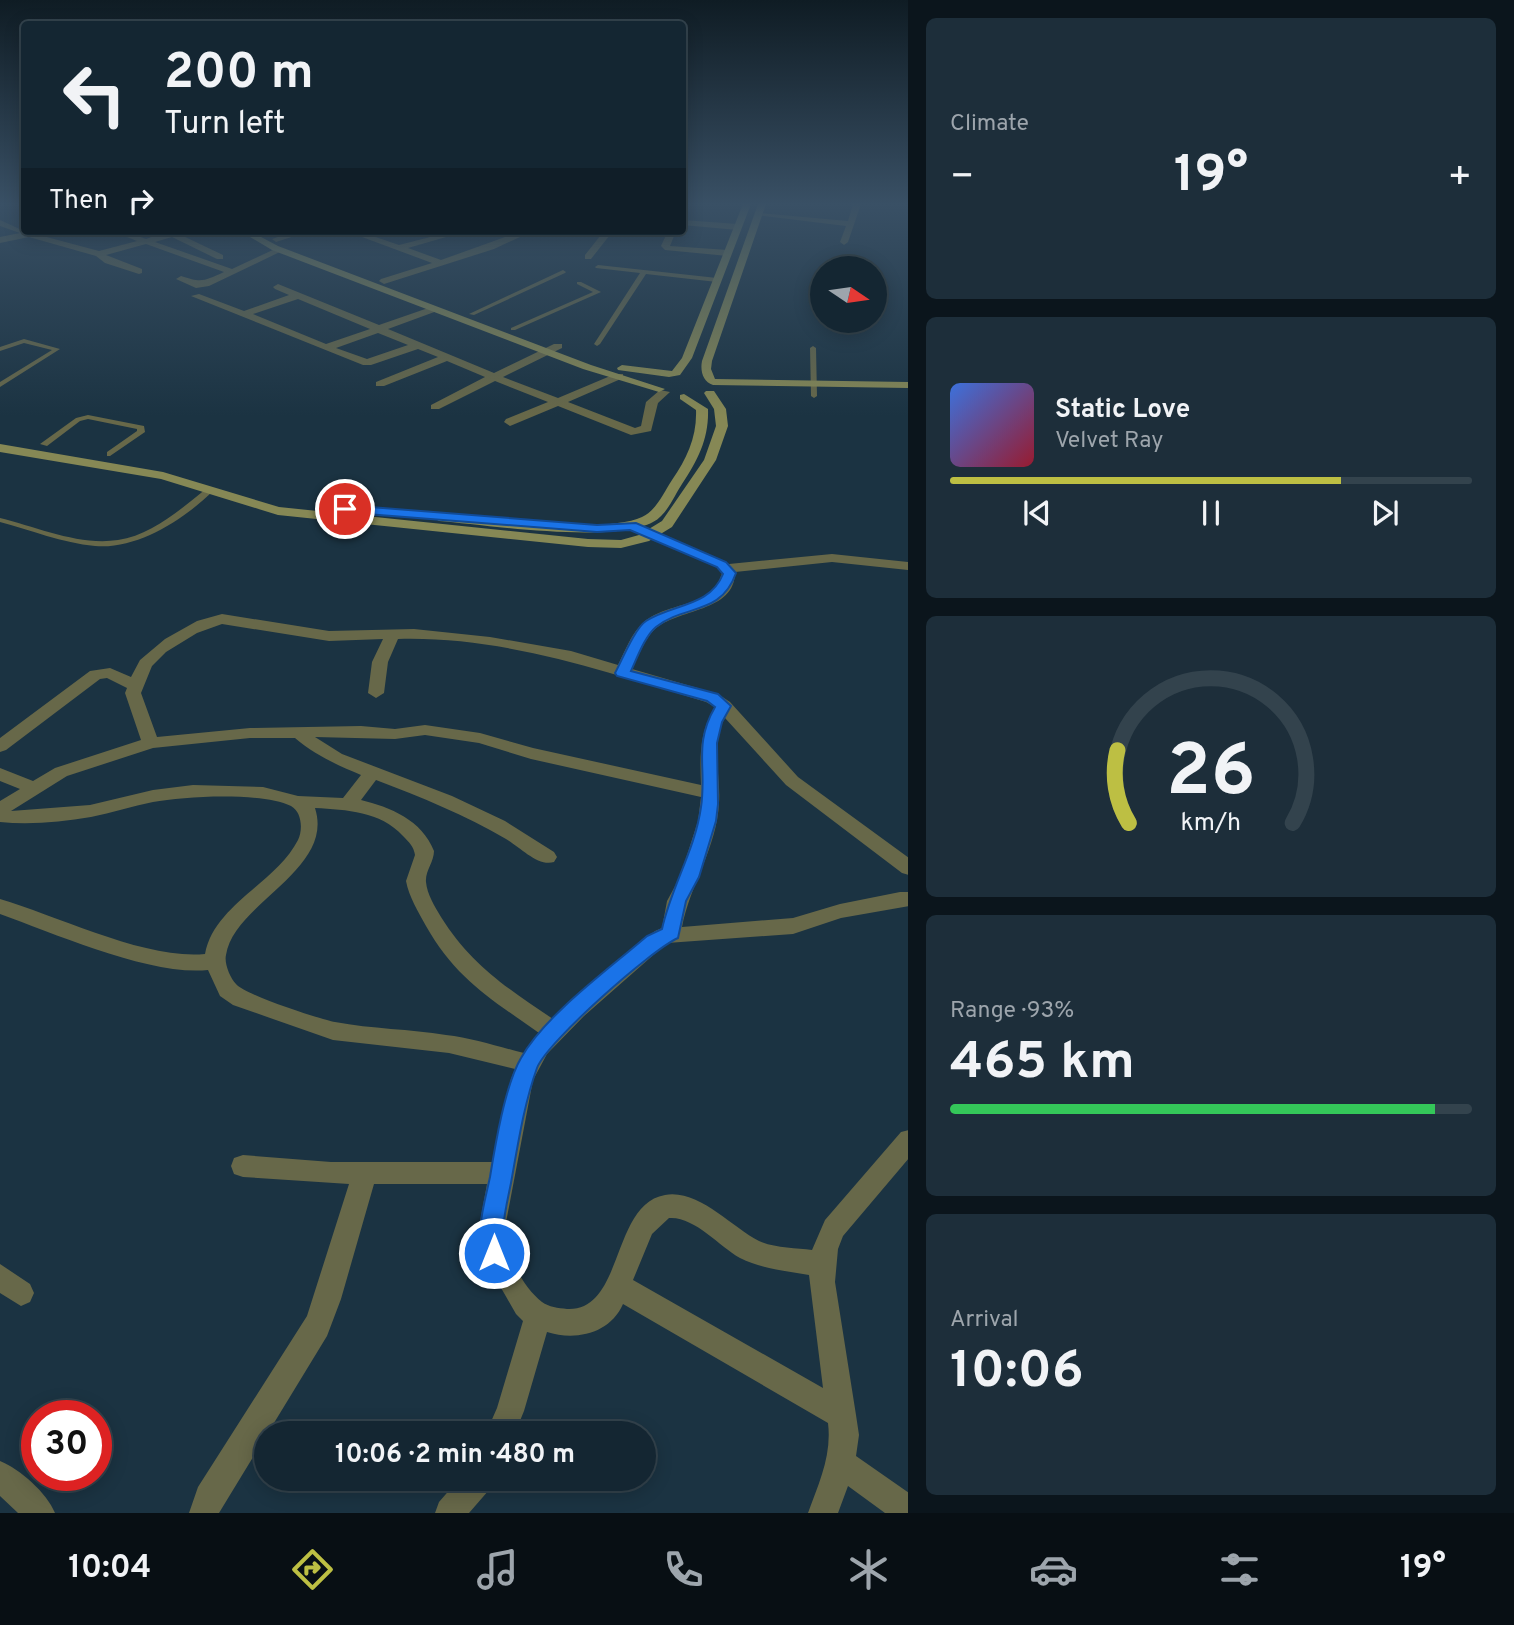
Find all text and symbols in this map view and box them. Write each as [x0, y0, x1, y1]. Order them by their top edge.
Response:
text: 200 m [164, 44, 314, 106]
icon: left [49, 49, 140, 140]
text: Turn left [164, 105, 285, 145]
text: Climate [950, 110, 1029, 139]
text: 19° [1174, 144, 1248, 210]
text: − [950, 154, 975, 203]
text: + [1447, 154, 1472, 203]
icon: right [122, 182, 160, 220]
text: Then [49, 185, 108, 218]
north arrow [810, 256, 887, 332]
map controls [810, 256, 887, 333]
text: Static Love [1055, 394, 1190, 427]
text: Velvet Ray [1055, 427, 1163, 456]
pin [315, 479, 375, 539]
icon: arrive [326, 490, 364, 528]
icon: previous [1018, 494, 1056, 532]
icon: pause [1192, 494, 1230, 532]
icon: next [1366, 494, 1404, 532]
text: 26 [1166, 729, 1256, 821]
text: km/h [1181, 807, 1241, 839]
text: Range · 93% [950, 997, 1074, 1026]
text: 465 km [950, 1031, 1135, 1097]
position arrow [457, 1216, 531, 1290]
text: Arrival [950, 1306, 1019, 1335]
text: 10:06 [950, 1340, 1084, 1406]
speed limit sign: 30 [21, 1400, 112, 1491]
text: 10:06 · 2 min · 480 m [335, 1439, 575, 1472]
icon: directions [288, 1545, 337, 1594]
icon: music [473, 1545, 522, 1594]
icon: phone [659, 1545, 708, 1594]
icon: climate [844, 1545, 893, 1594]
icon: car [1029, 1545, 1078, 1594]
icon: filters [1215, 1545, 1264, 1594]
text: 10:04 [68, 1549, 151, 1589]
text: 19° [1400, 1549, 1446, 1589]

